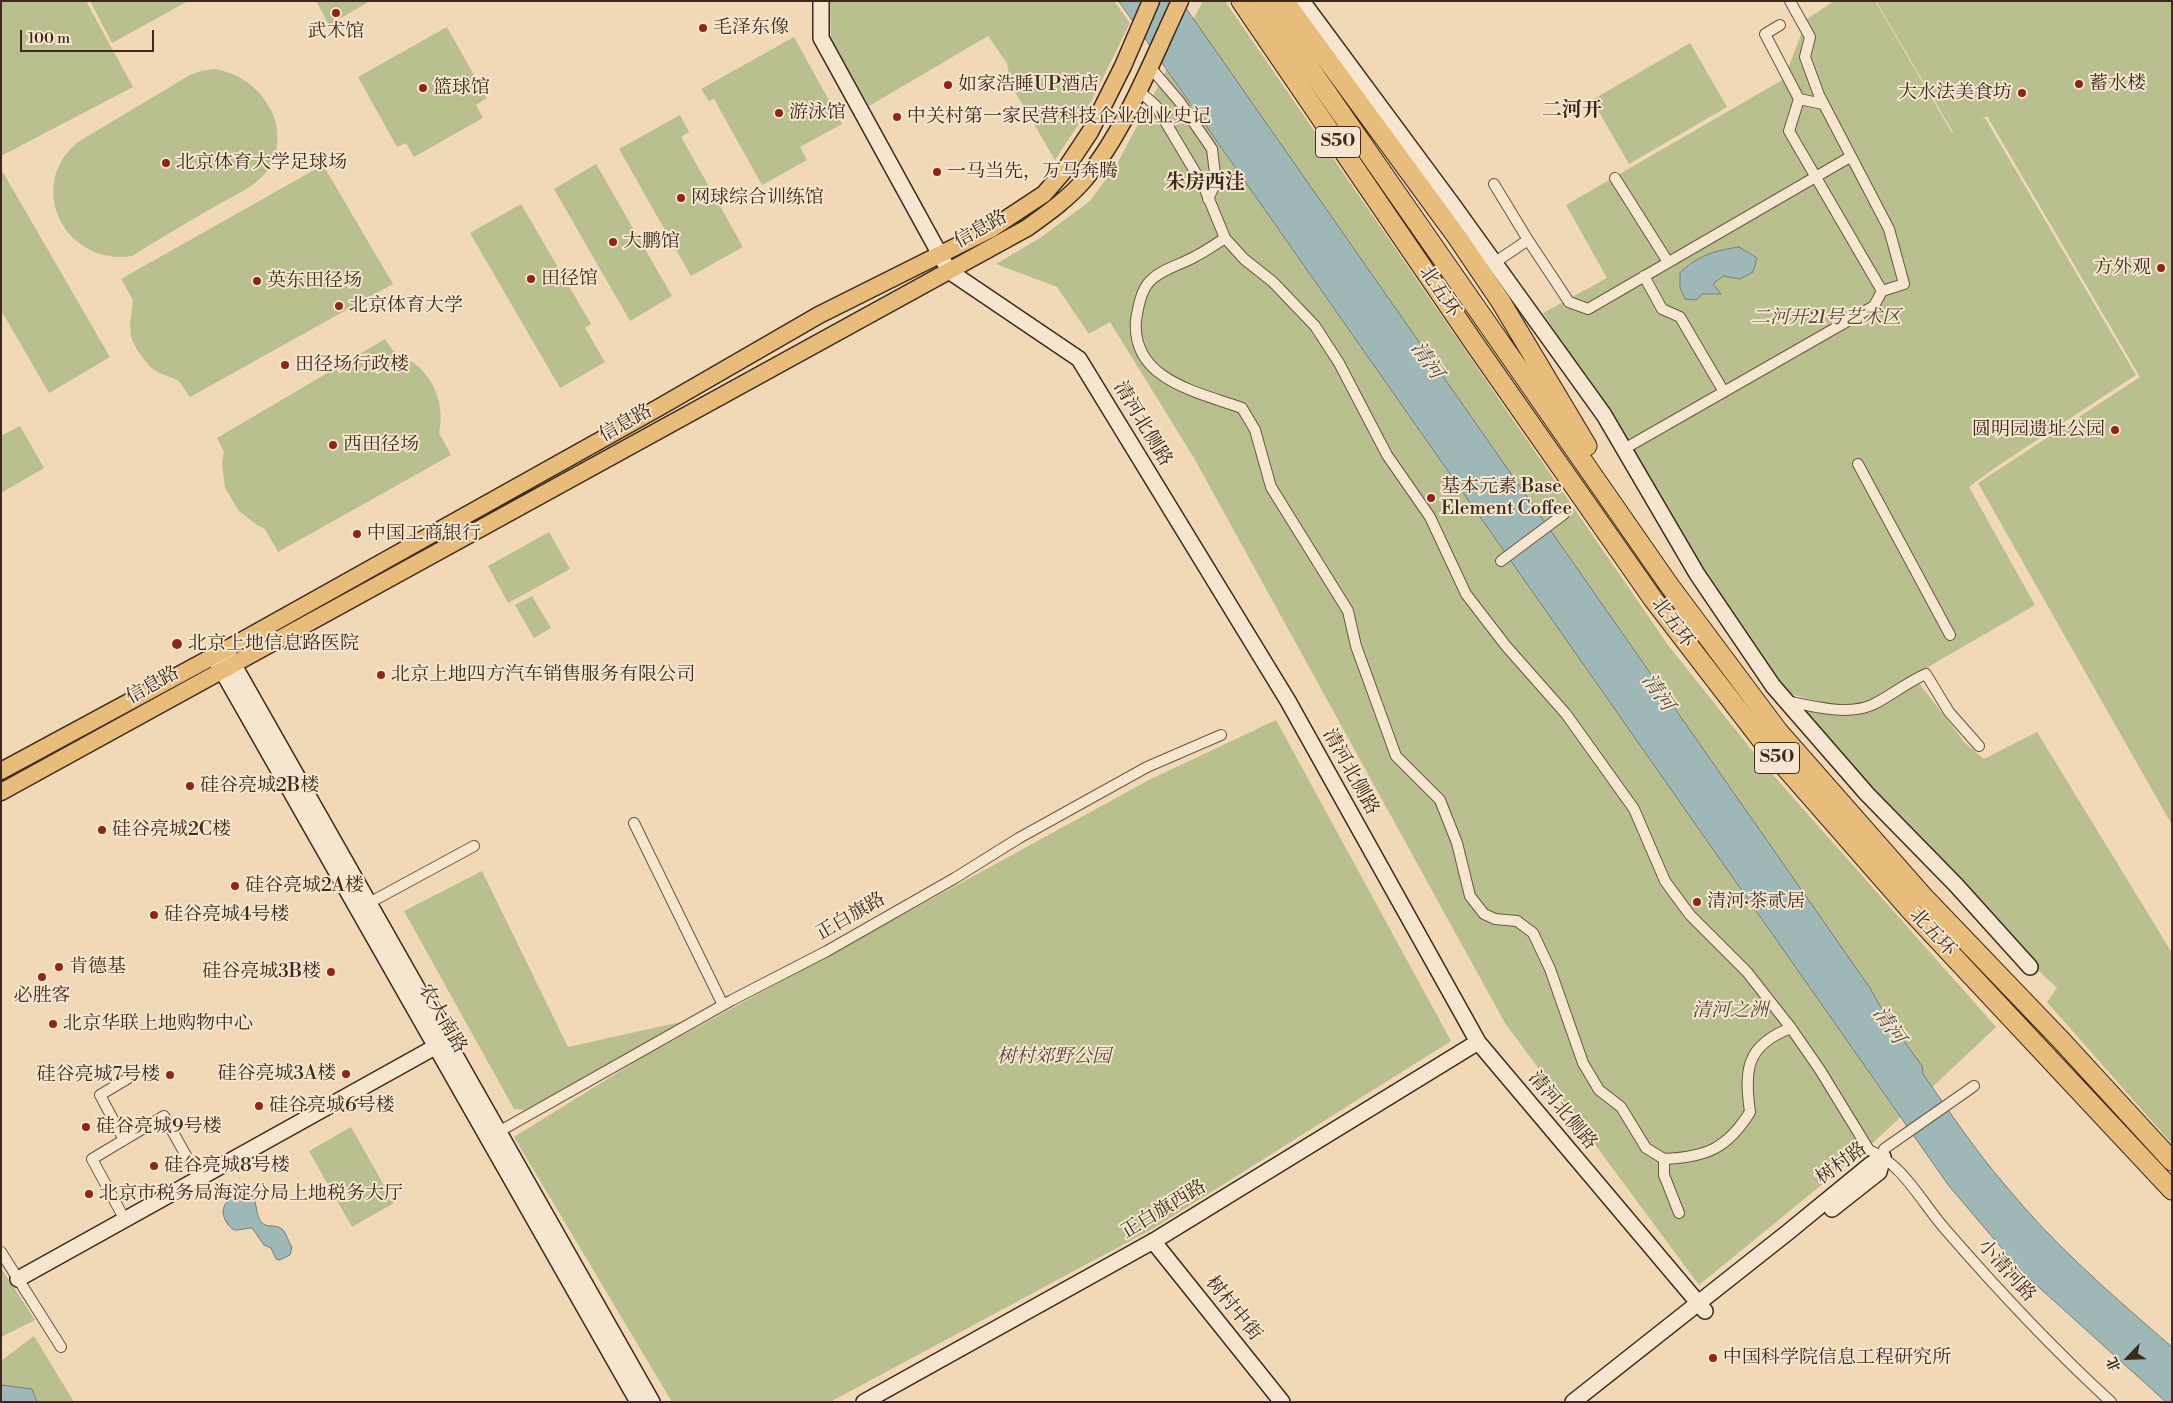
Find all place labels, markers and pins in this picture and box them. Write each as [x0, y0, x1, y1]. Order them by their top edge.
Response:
marker: 武术馆 [330, 7, 342, 19]
place label: 毛泽东像 [713, 17, 789, 39]
place label: 武术馆 [308, 21, 364, 43]
marker: 毛泽东像 [697, 22, 709, 34]
place label: 蓄水楼 [2089, 73, 2146, 95]
place label: 如家浩睡UP酒店 [958, 74, 1099, 96]
place label: 篮球馆 [433, 77, 490, 99]
marker: 蓄水楼 [2073, 78, 2085, 90]
marker: 如家浩睡UP酒店 [942, 79, 954, 91]
marker: 篮球馆 [417, 82, 429, 94]
place label: 大水法美食坊 [1898, 82, 2012, 104]
marker: 大水法美食坊 [2016, 87, 2028, 99]
place label: 游泳馆 [789, 102, 846, 124]
place label: 中关村第一家民营科技企业创业史记 [907, 106, 1211, 128]
marker: 游泳馆 [773, 107, 785, 119]
marker: 中关村第一家民营科技企业创业史记 [891, 111, 903, 123]
place label: 北京体育大学足球场 [176, 152, 347, 174]
marker: 北京体育大学足球场 [160, 157, 172, 169]
place label: 一马当先，万马奔腾 [947, 161, 1118, 183]
marker: 一马当先，万马奔腾 [931, 166, 943, 178]
place label: 网球综合训练馆 [691, 187, 824, 209]
marker: 网球综合训练馆 [675, 192, 687, 204]
place label: 大鹏馆 [623, 231, 680, 253]
marker: 大鹏馆 [607, 236, 619, 248]
place label: 方外观 [2094, 257, 2151, 279]
marker: 方外观 [2155, 262, 2167, 274]
place label: 田径馆 [541, 268, 598, 290]
place label: 英东田径场 [267, 270, 362, 292]
marker: 田径馆 [525, 273, 537, 285]
marker: 英东田径场 [251, 275, 263, 287]
place label: 北京体育大学 [349, 295, 463, 317]
marker: 北京体育大学 [333, 300, 345, 312]
place label: 田径场行政楼 [295, 354, 409, 376]
marker: 田径场行政楼 [279, 359, 291, 371]
place label: 圆明园遗址公园 [1972, 419, 2105, 441]
marker: 圆明园遗址公园 [2109, 424, 2121, 436]
place label: 西田径场 [343, 434, 419, 456]
marker: 西田径场 [327, 439, 339, 451]
place label: 基本元素 Base Element Coffee [1441, 476, 1572, 520]
marker: 基本元素 Base Element Coffee [1425, 492, 1437, 504]
place label: 中国工商银行 [367, 523, 481, 545]
marker: 中国工商银行 [351, 528, 363, 540]
place label: 北京上地信息路医院 [188, 633, 359, 655]
marker: 北京上地信息路医院 [170, 637, 184, 651]
place label: 北京上地四方汽车销售服务有限公司 [391, 664, 695, 686]
marker: 北京上地四方汽车销售服务有限公司 [375, 669, 387, 681]
place label: 硅谷亮城2B楼 [200, 775, 319, 797]
marker: 硅谷亮城2B楼 [184, 780, 196, 792]
place label: 硅谷亮城2C楼 [112, 819, 231, 841]
marker: 硅谷亮城2C楼 [96, 824, 108, 836]
place label: 硅谷亮城2A楼 [245, 875, 364, 897]
marker: 硅谷亮城2A楼 [229, 880, 241, 892]
place label: 清河·茶贰居 [1707, 891, 1805, 913]
marker: 清河·茶贰居 [1691, 896, 1703, 908]
place label: 硅谷亮城4号楼 [164, 904, 289, 926]
marker: 硅谷亮城4号楼 [148, 909, 160, 921]
place label: 肯德基 [69, 956, 126, 978]
marker: 肯德基 [53, 961, 65, 973]
place label: 硅谷亮城3B楼 [202, 961, 321, 983]
marker: 硅谷亮城3B楼 [325, 966, 337, 978]
marker: 必胜客 [36, 971, 48, 983]
place label: 必胜客 [14, 985, 70, 1007]
place label: 北京华联上地购物中心 [63, 1013, 253, 1035]
marker: 北京华联上地购物中心 [47, 1018, 59, 1030]
place label: 硅谷亮城3A楼 [217, 1063, 336, 1085]
place label: 硅谷亮城7号楼 [36, 1064, 160, 1086]
marker: 硅谷亮城3A楼 [340, 1068, 352, 1080]
marker: 硅谷亮城7号楼 [164, 1069, 176, 1081]
place label: 硅谷亮城6号楼 [269, 1095, 395, 1117]
marker: 硅谷亮城6号楼 [253, 1100, 265, 1112]
place label: 硅谷亮城9号楼 [96, 1116, 222, 1138]
marker: 硅谷亮城9号楼 [80, 1121, 92, 1133]
place label: 硅谷亮城8号楼 [164, 1155, 290, 1177]
marker: 硅谷亮城8号楼 [148, 1160, 160, 1172]
place label: 北京市税务局海淀分局上地税务大厅 [99, 1183, 403, 1205]
marker: 北京市税务局海淀分局上地税务大厅 [83, 1188, 95, 1200]
place label: 中国科学院信息工程研究所 [1723, 1347, 1951, 1369]
marker: 中国科学院信息工程研究所 [1707, 1352, 1719, 1364]

